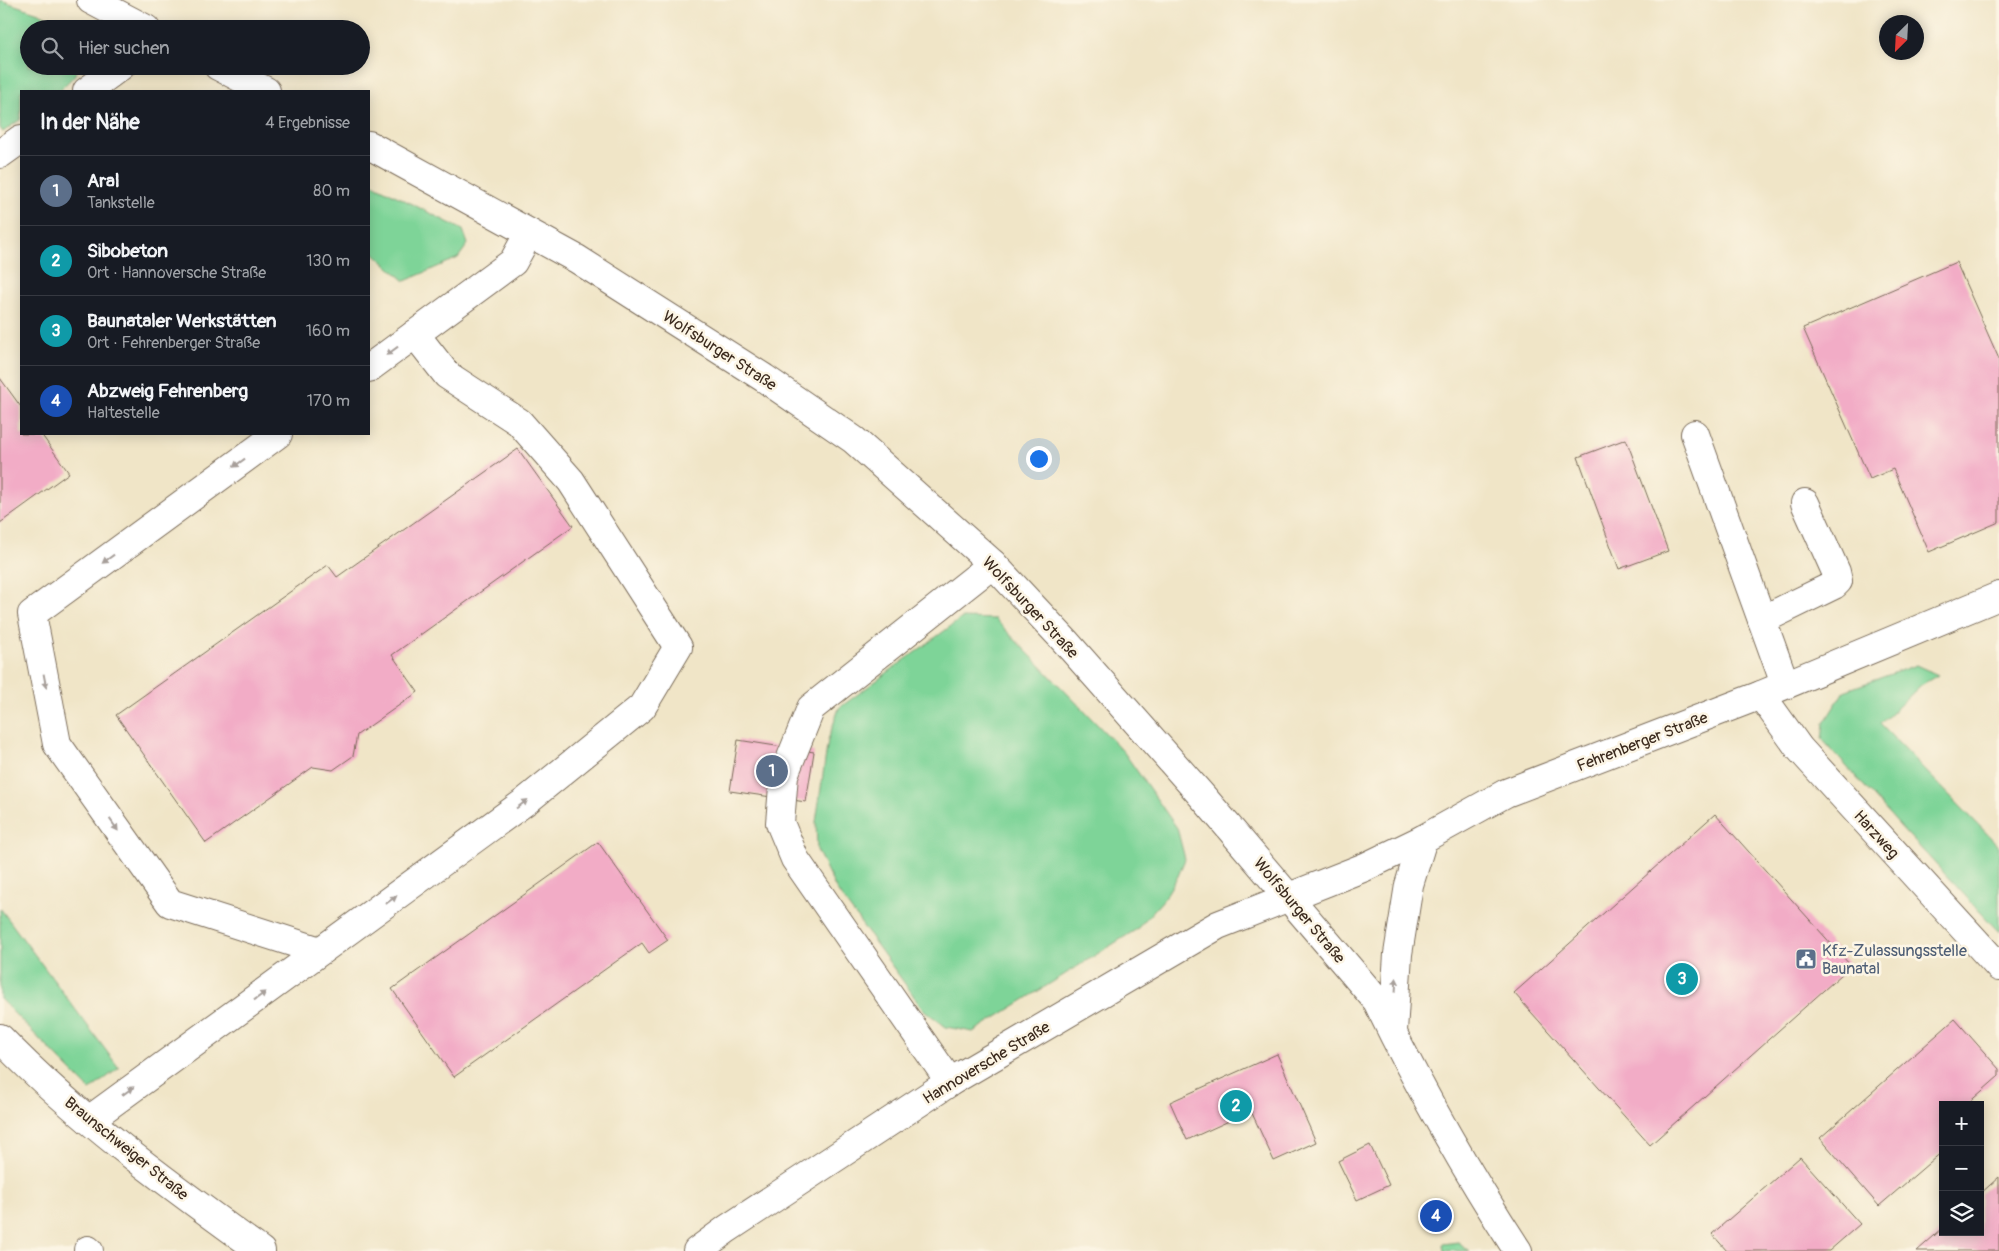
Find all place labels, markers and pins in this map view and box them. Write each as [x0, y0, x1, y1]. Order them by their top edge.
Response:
pin: 1 [756, 752, 788, 790]
place label: Kfz-Zulassungsstelle Baunatal [1822, 941, 1967, 979]
public building icon: Kfz-Zulassungsstelle Baunatal [1794, 947, 1818, 971]
pin: 3 [1666, 960, 1698, 998]
pin: 2 [1220, 1087, 1252, 1125]
pin: 4 [1420, 1197, 1452, 1235]

